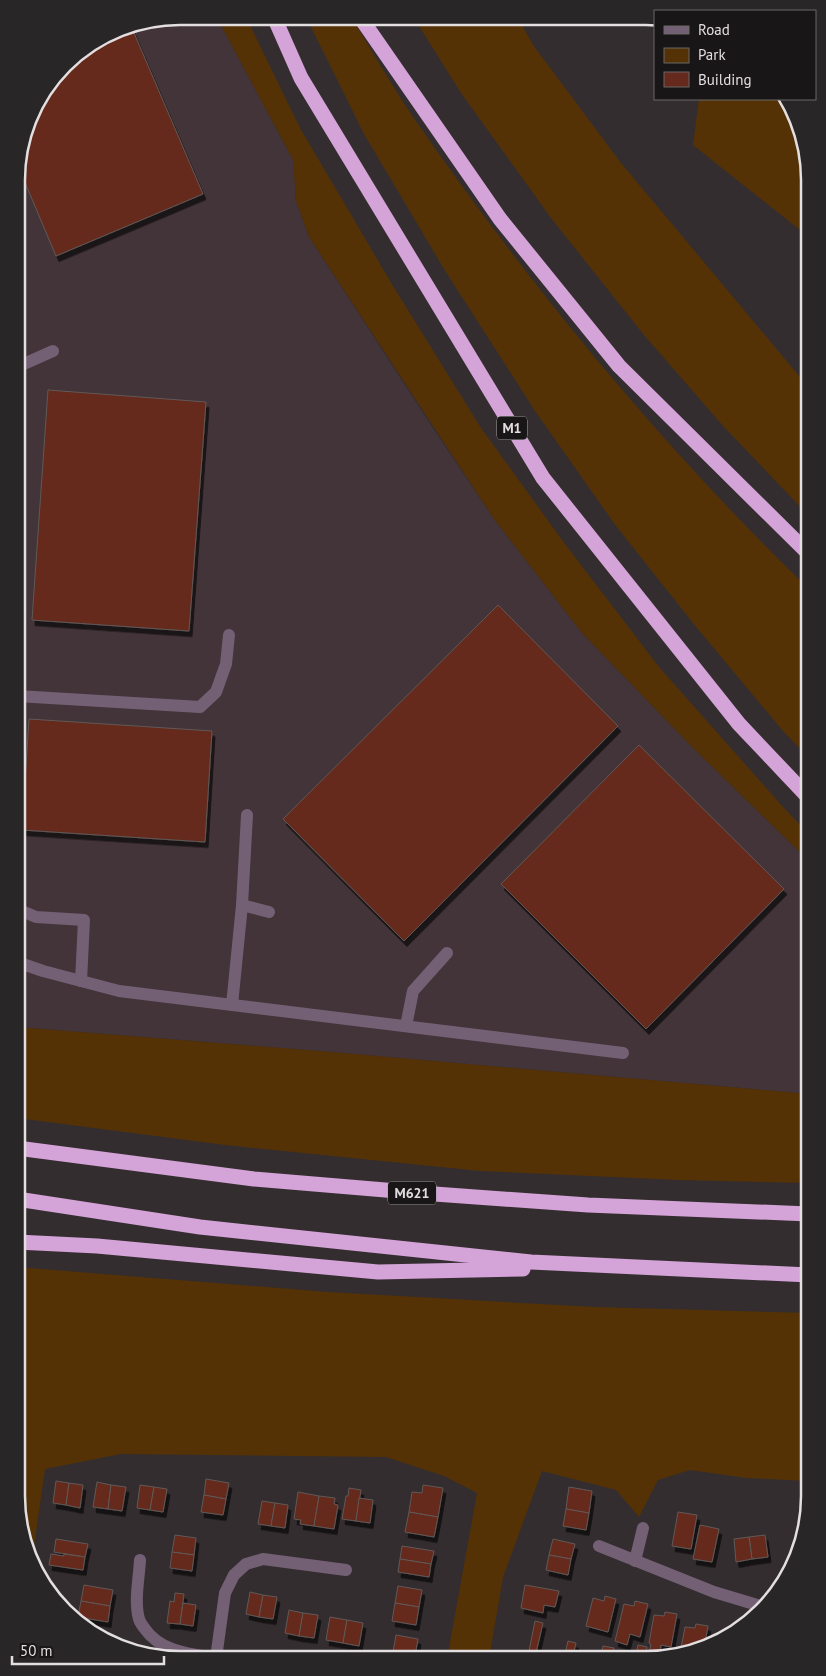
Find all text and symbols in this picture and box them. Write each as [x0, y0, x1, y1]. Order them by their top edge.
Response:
legend [654, 10, 816, 100]
text: Road [698, 20, 730, 39]
text: Park [698, 45, 726, 64]
text: Building [698, 70, 752, 89]
road number: M1 [497, 416, 527, 439]
road number: M621 [388, 1182, 436, 1204]
scale bar [12, 1634, 165, 1666]
text: 50 m [20, 1641, 53, 1660]

